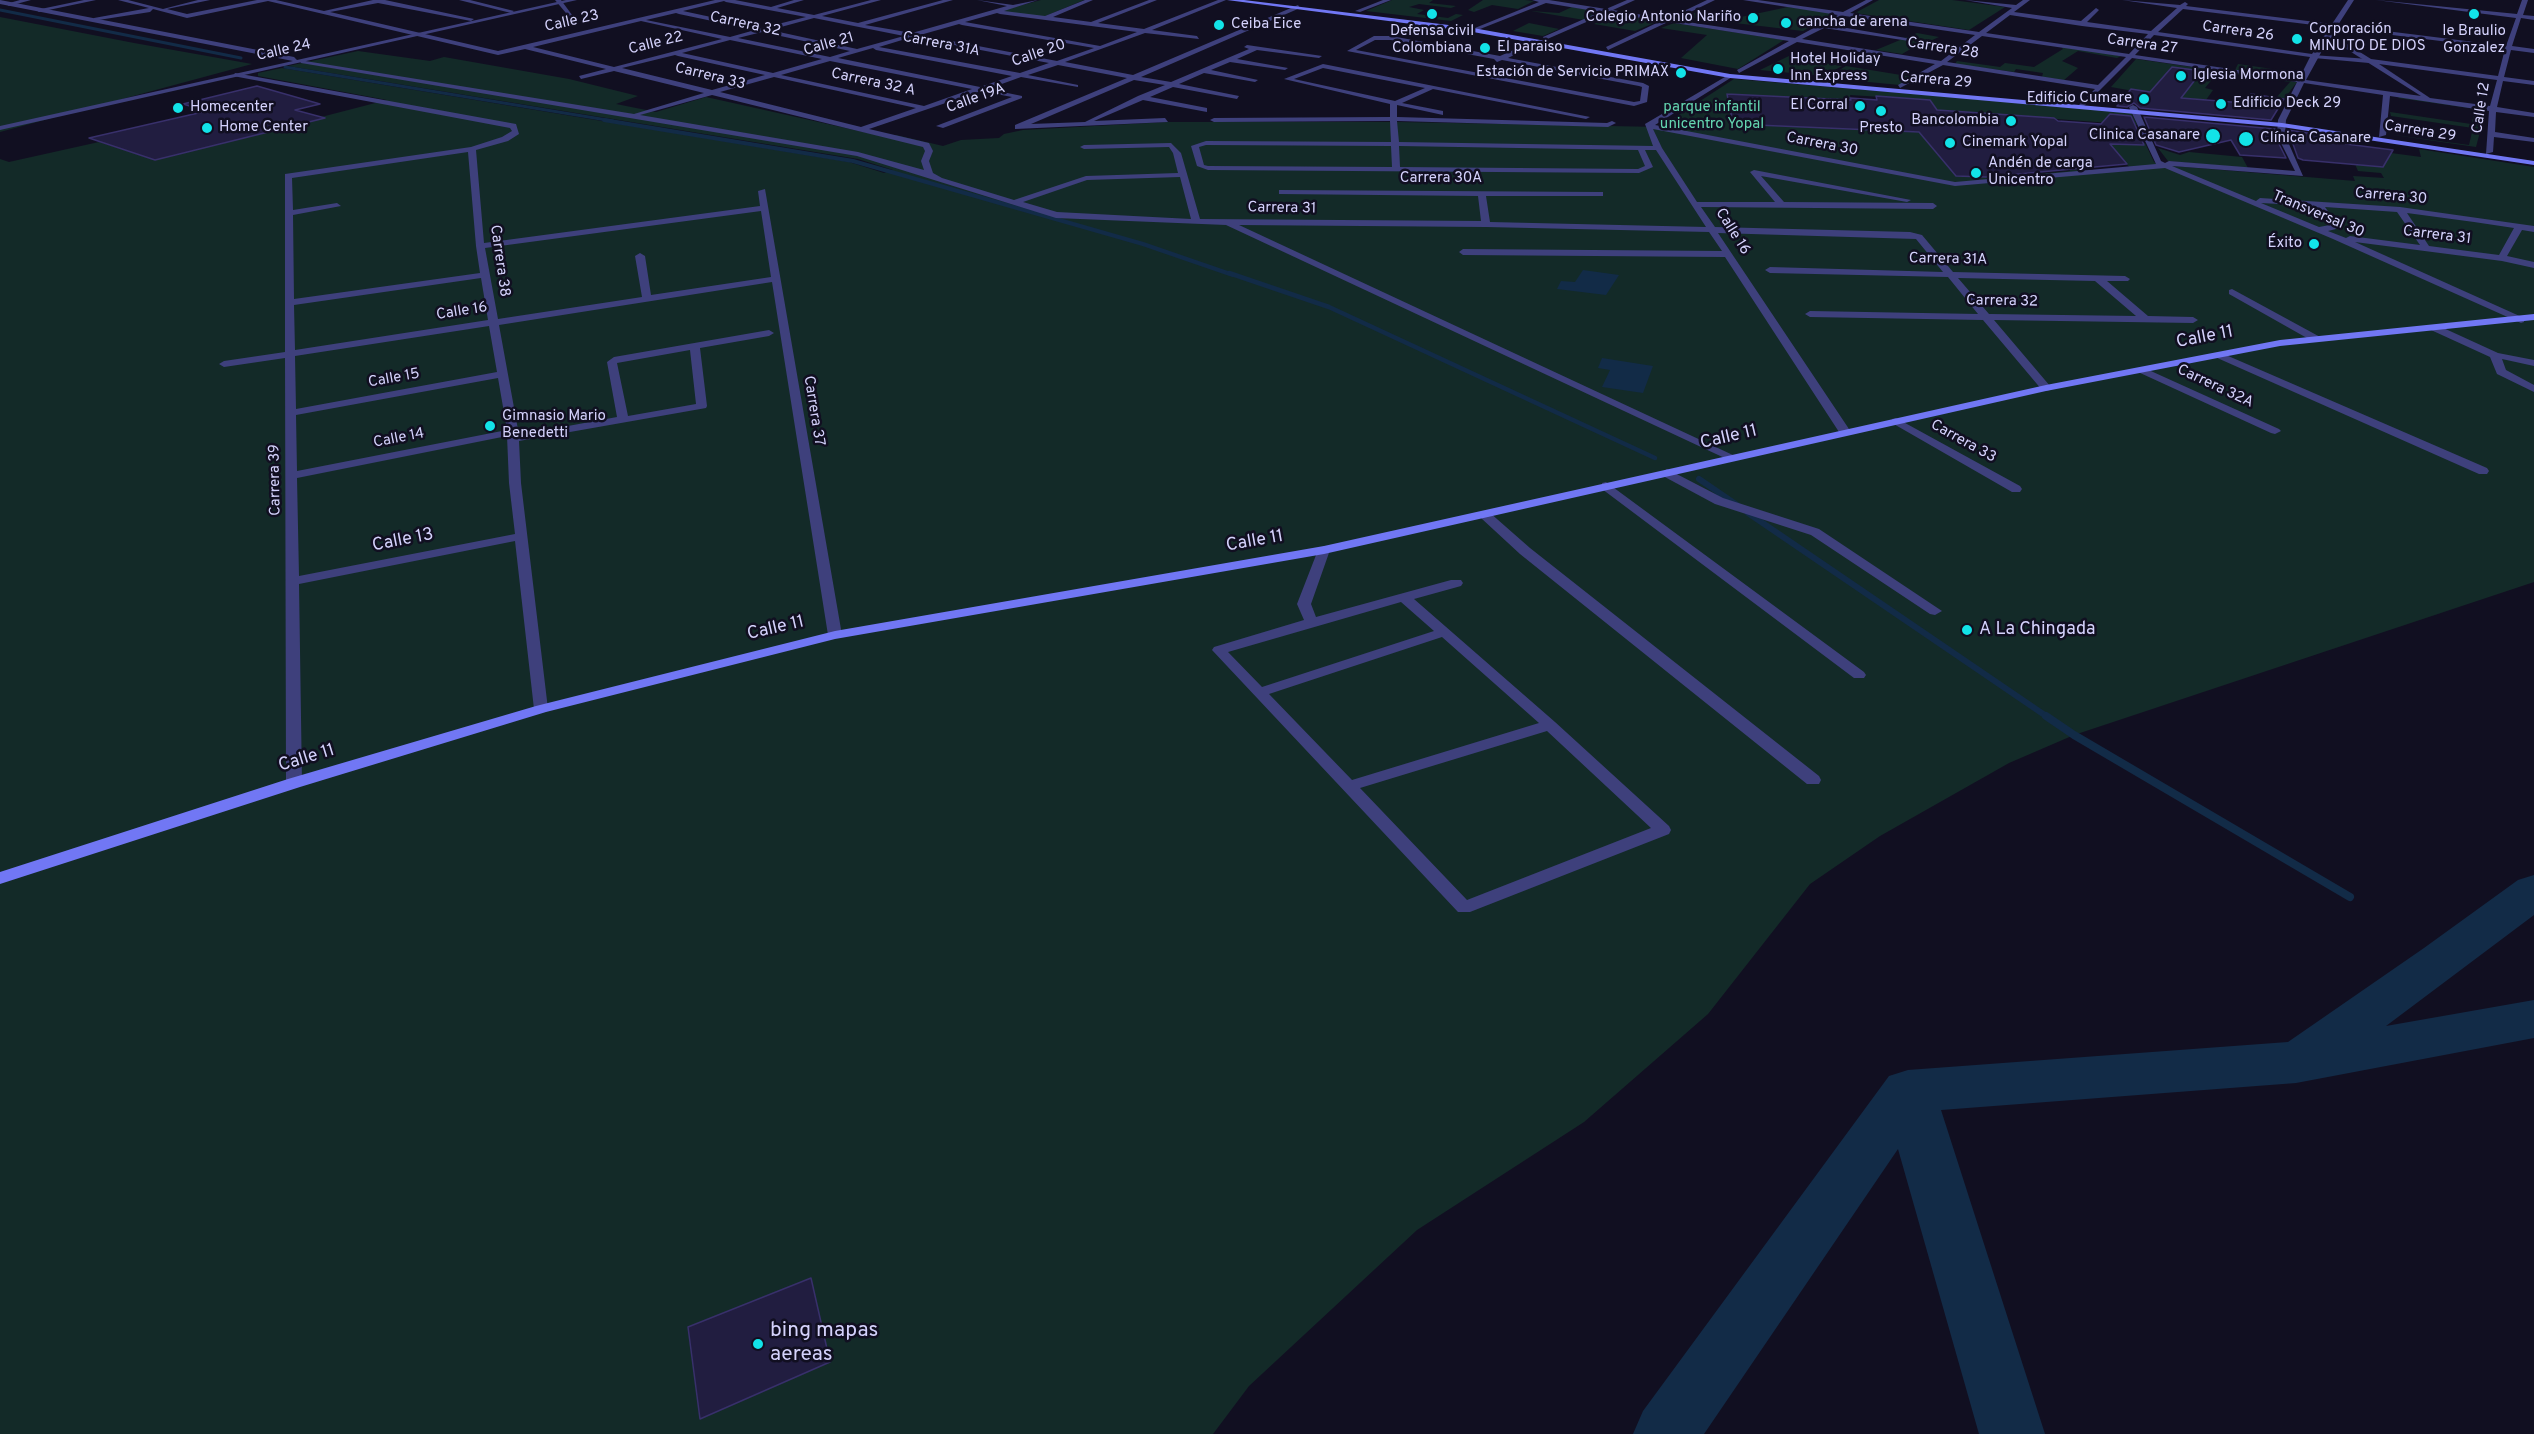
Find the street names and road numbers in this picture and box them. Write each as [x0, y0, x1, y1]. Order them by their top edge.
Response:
street label: Calle 23 [543, 7, 601, 37]
street label: Carrera 32 [708, 9, 782, 41]
street label: Carrera 26 [2201, 18, 2275, 46]
street label: Calle 22 [627, 29, 685, 59]
street label: Calle 21 [802, 29, 856, 61]
street label: Carrera 31A [901, 29, 981, 61]
street label: Carrera 27 [2106, 31, 2178, 59]
street label: Carrera 28 [1906, 34, 1980, 64]
street label: Calle 24 [255, 36, 313, 66]
street label: Calle 20 [1010, 36, 1068, 72]
street label: Carrera 33 [673, 60, 747, 94]
street label: Carrera 32 A [829, 65, 917, 101]
street label: Carrera 29 [1899, 69, 1973, 93]
street label: Calle 19A [944, 80, 1008, 118]
street label: Calle 12 [2469, 81, 2495, 135]
street label: Carrera 29 [2383, 117, 2457, 147]
street label: Carrera 30 [1785, 129, 1859, 161]
street label: Carrera 30A [1400, 170, 1482, 188]
street label: Carrera 30 [2354, 185, 2428, 209]
street label: Transversal 30 [2269, 187, 2367, 243]
street label: Carrera 31 [1247, 199, 1317, 219]
street label: Calle 16 [1711, 205, 1753, 259]
street label: Carrera 31 [2402, 223, 2472, 249]
street label: Carrera 38 [485, 224, 513, 298]
street label: Carrera 31A [1909, 250, 1987, 270]
street label: Carrera 32 [1966, 292, 2038, 312]
street label: Calle 16 [435, 299, 489, 325]
street label: Calle 11 [2175, 322, 2235, 354]
street label: Carrera 32A [2174, 361, 2256, 413]
street label: Calle 15 [367, 366, 421, 392]
street label: Carrera 37 [799, 375, 827, 447]
street label: Carrera 33 [1927, 417, 1999, 467]
street label: Calle 11 [1698, 421, 1760, 455]
street label: Calle 14 [372, 425, 426, 453]
street label: Carrera 39 [266, 444, 286, 516]
street label: Calle 13 [371, 524, 435, 558]
street label: Calle 11 [1225, 526, 1285, 558]
street label: Calle 11 [745, 612, 807, 646]
street label: Calle 11 [276, 740, 338, 778]

